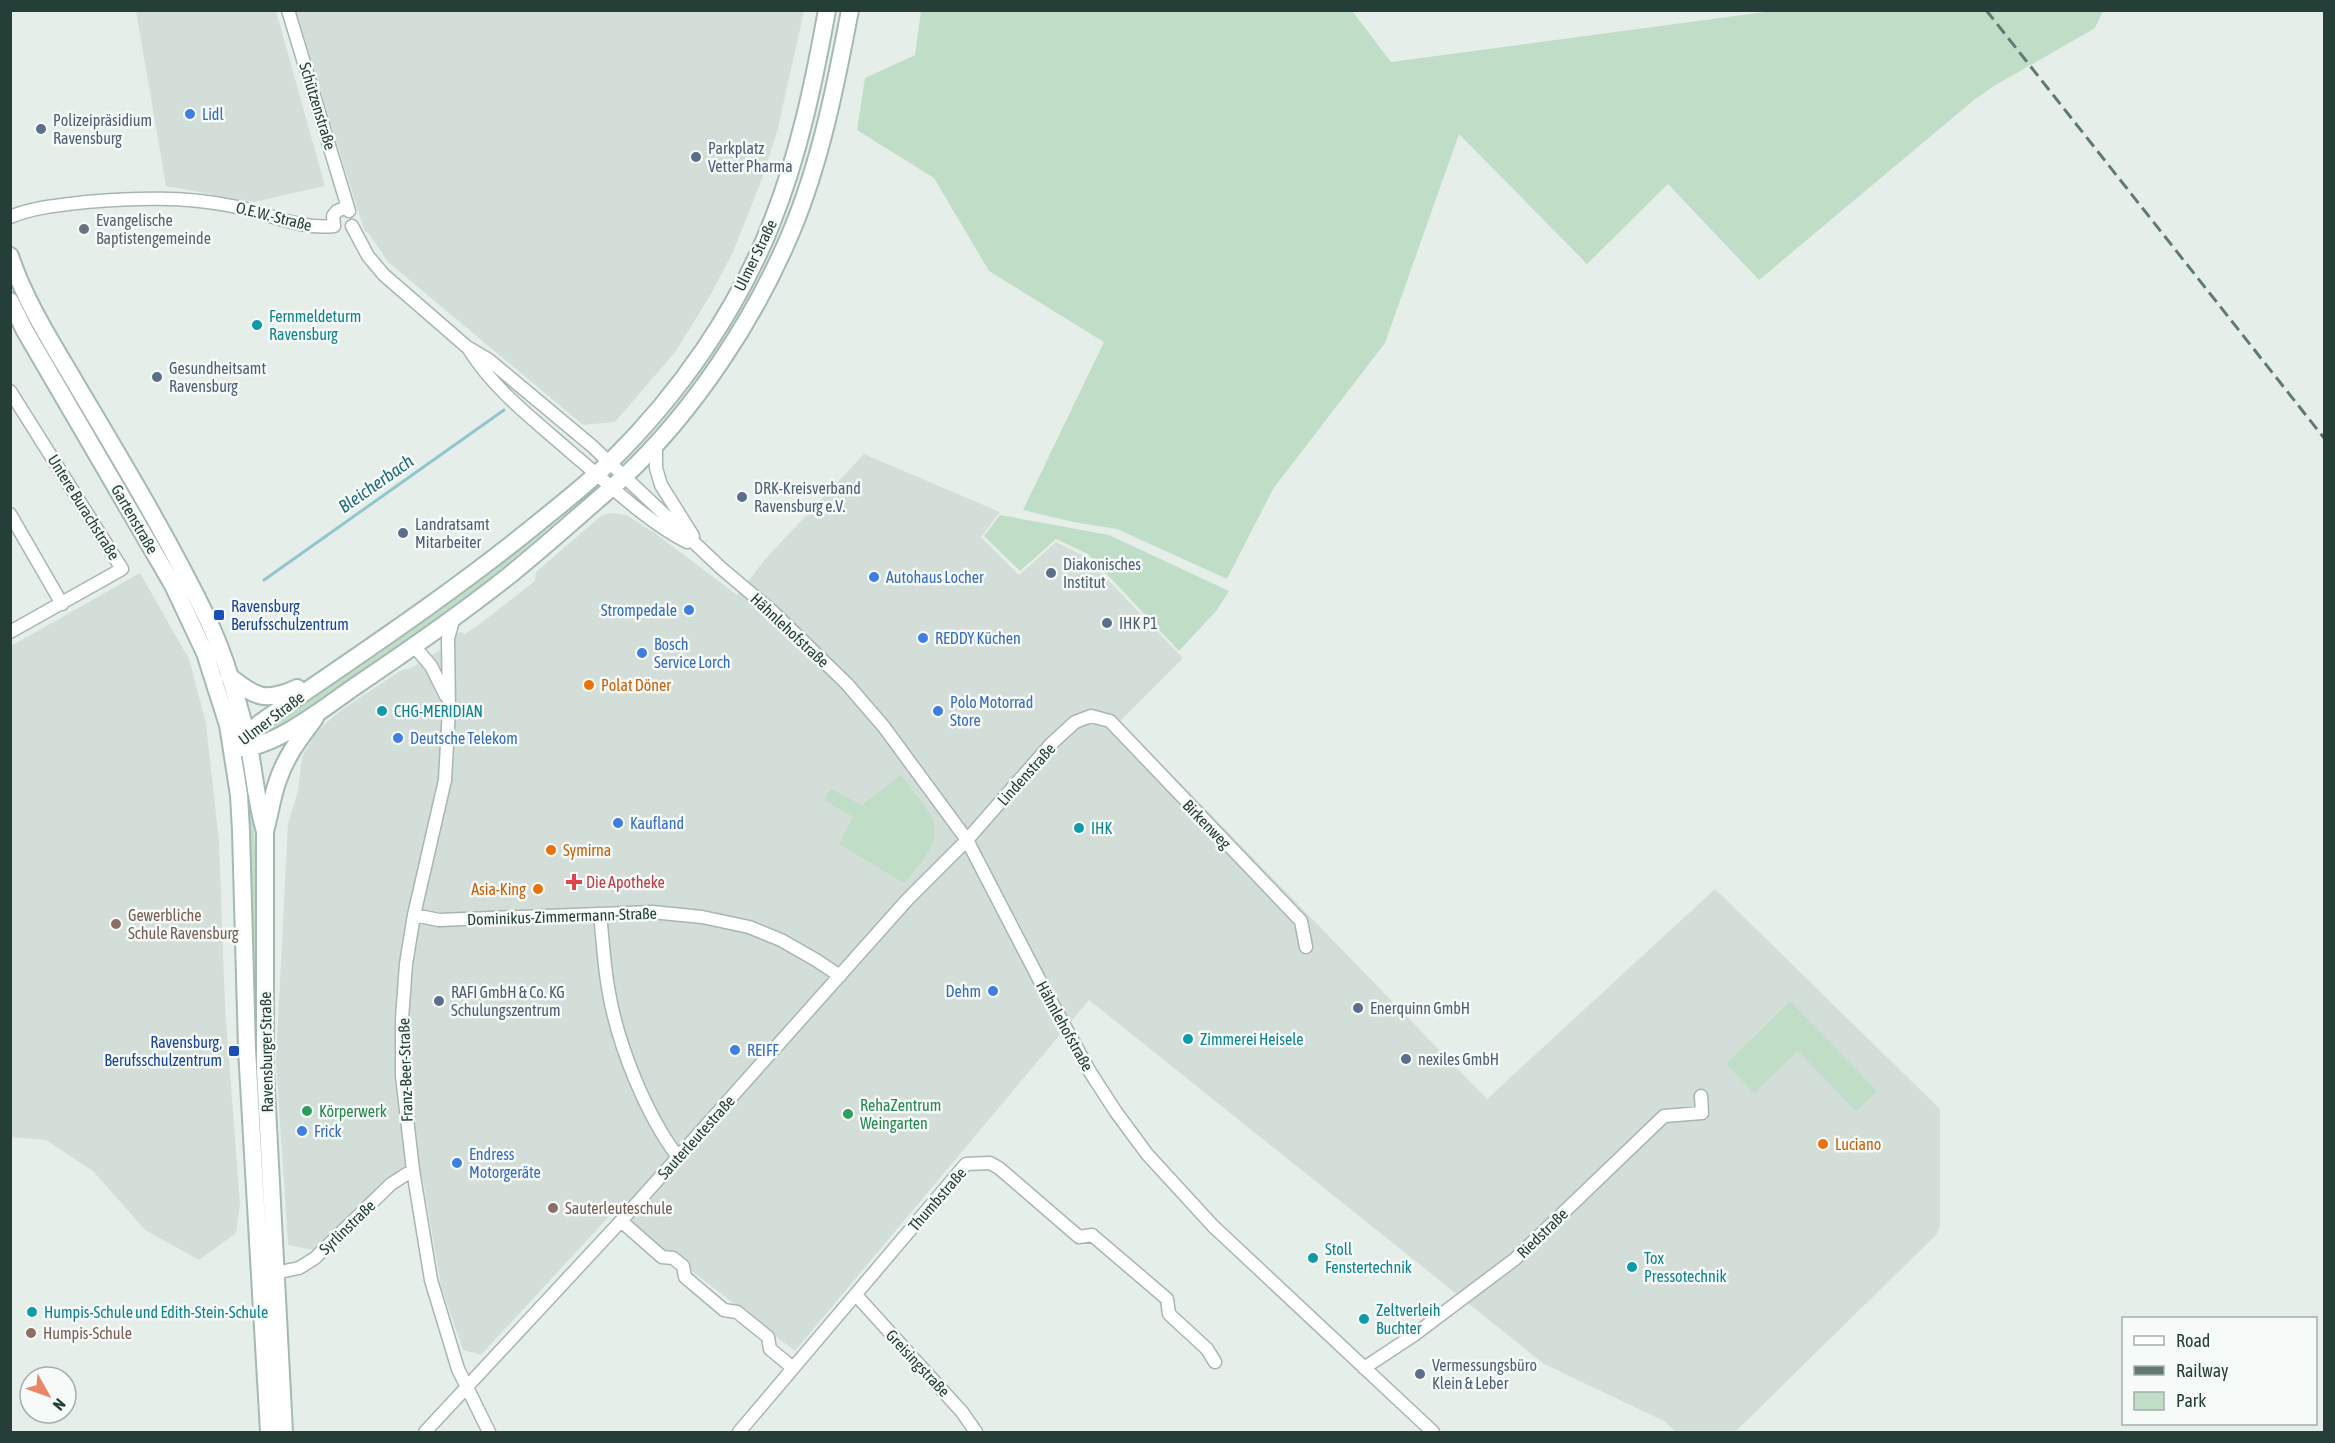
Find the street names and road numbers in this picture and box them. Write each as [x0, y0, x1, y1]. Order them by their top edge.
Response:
street label: Schützenstraße [296, 60, 340, 152]
street label: O.E.W.-Straße [234, 198, 314, 234]
street label: Ulmer Straße [730, 216, 780, 294]
street label: Untere Burachstraße [44, 451, 124, 563]
street label: Gartenstraße [108, 481, 162, 557]
street label: Hähnlehofstraße [747, 589, 833, 671]
street label: Ulmer Straße [235, 688, 307, 748]
street label: Lindenstraße [994, 739, 1058, 809]
street label: Birkenweg [1179, 796, 1235, 853]
street label: Dominikus-Zimmermann-Straße [467, 904, 657, 928]
street label: Hähnlehofstraße [1033, 978, 1097, 1074]
street label: Ravensburger Straße [256, 991, 277, 1113]
street label: Franz-Beer-Straße [394, 1018, 416, 1122]
street label: Sauterleutestraße [654, 1092, 738, 1182]
street label: Thumbstraße [905, 1164, 969, 1234]
street label: Syrlinstraße [315, 1196, 379, 1259]
street label: Riedstraße [1513, 1205, 1571, 1261]
street label: Greisingstraße [882, 1326, 954, 1401]

